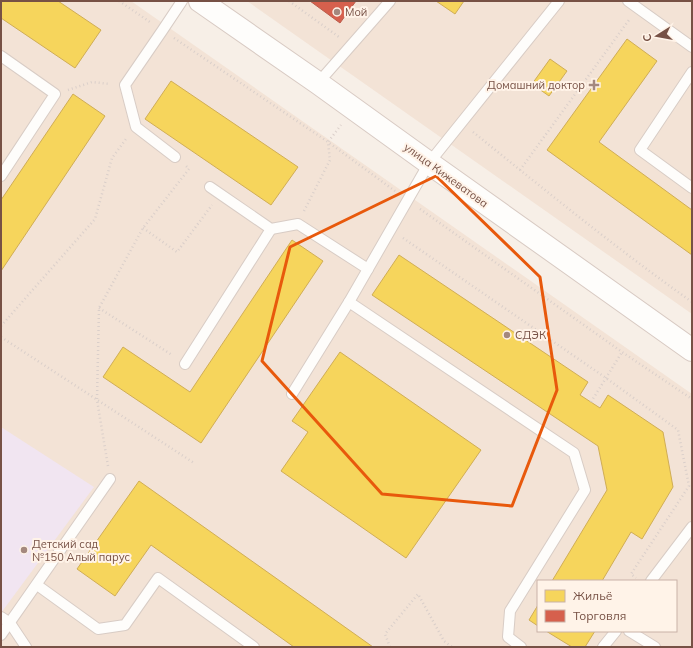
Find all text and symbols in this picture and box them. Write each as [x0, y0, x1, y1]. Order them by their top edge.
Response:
place label: Мой [345, 5, 367, 19]
marker: Мой [332, 7, 342, 17]
north arrow [637, 16, 677, 56]
text: С [640, 32, 655, 43]
place label: Домашний доктор [487, 78, 585, 92]
marker: Домашний доктор [588, 79, 600, 91]
street label: улица Кижеватова [401, 140, 491, 210]
place label: СДЭК [515, 328, 547, 342]
marker: СДЭК [502, 330, 512, 340]
place label: Детский сад №150 Алый парус [32, 537, 131, 564]
marker: Детский сад №150 Алый парус [19, 545, 29, 555]
legend [537, 580, 677, 632]
text: Жильё [573, 588, 613, 603]
text: Торговля [573, 608, 626, 623]

